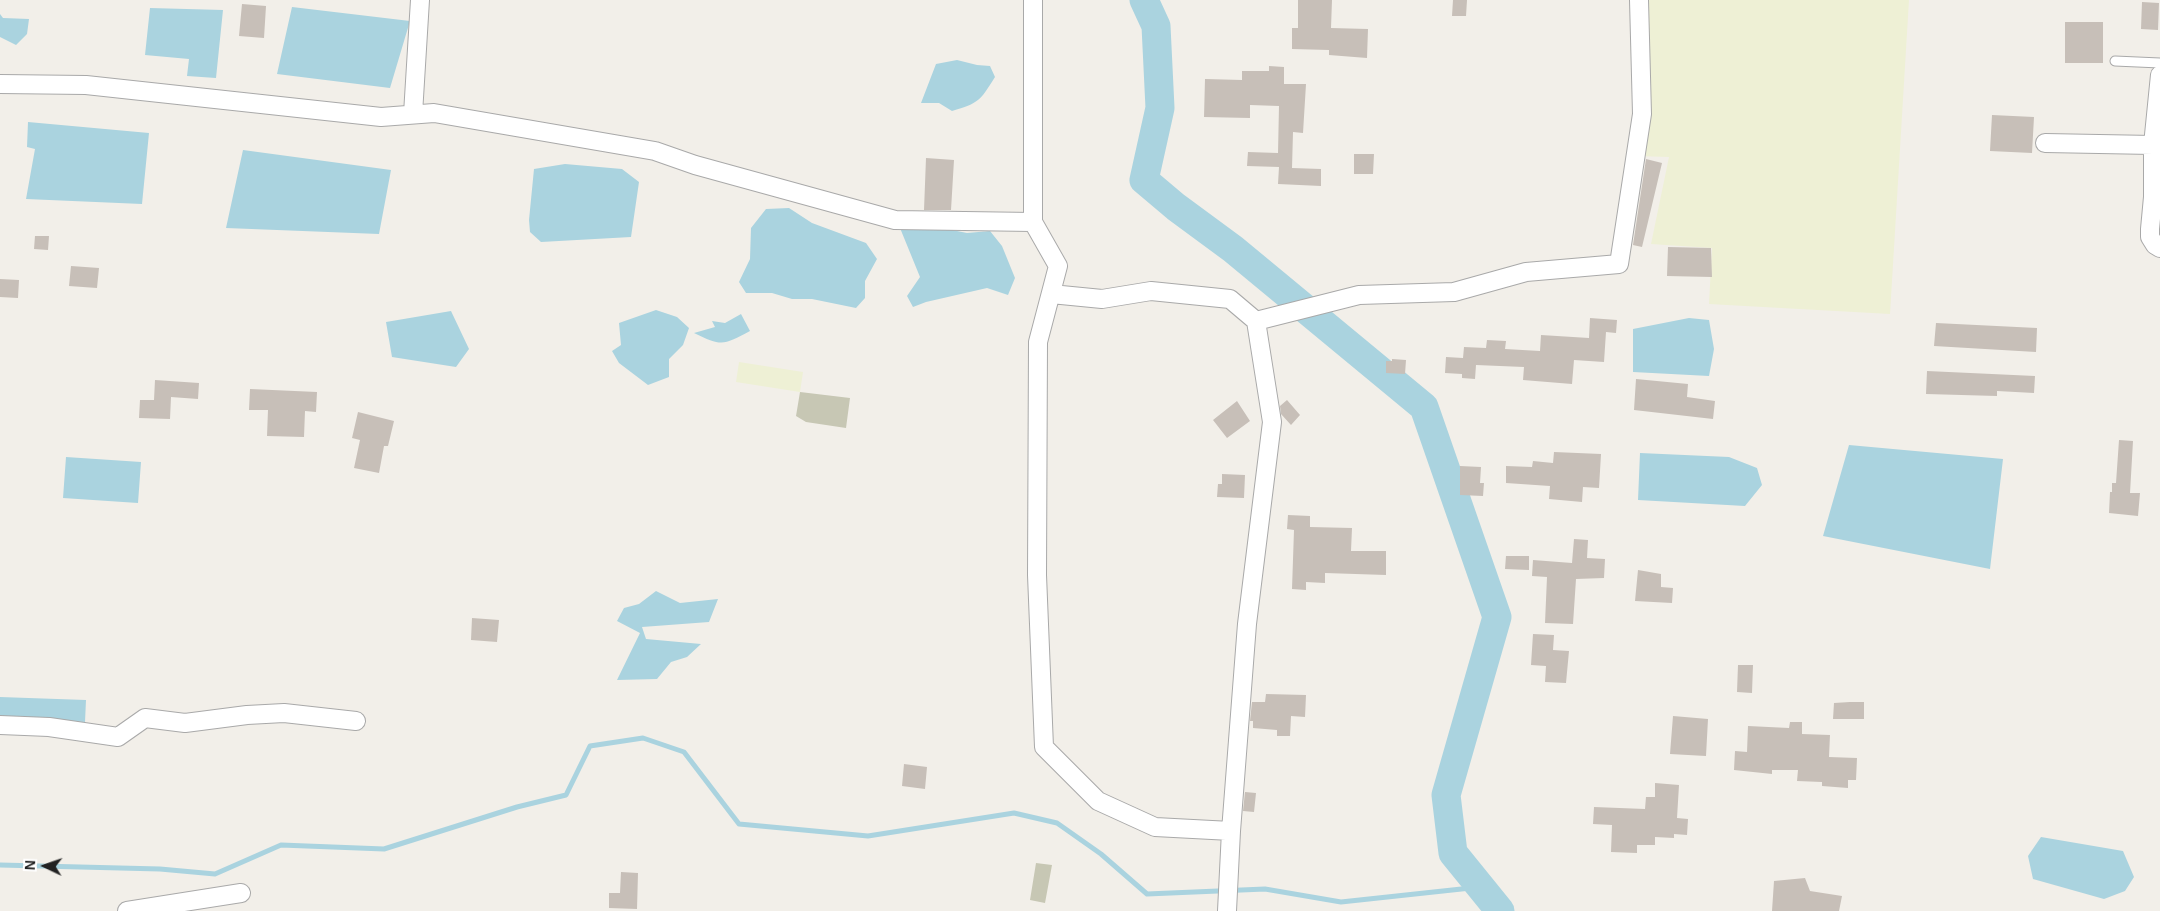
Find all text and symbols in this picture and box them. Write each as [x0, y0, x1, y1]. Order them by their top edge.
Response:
north arrow [20, 841, 70, 891]
text: N [22, 860, 38, 871]

